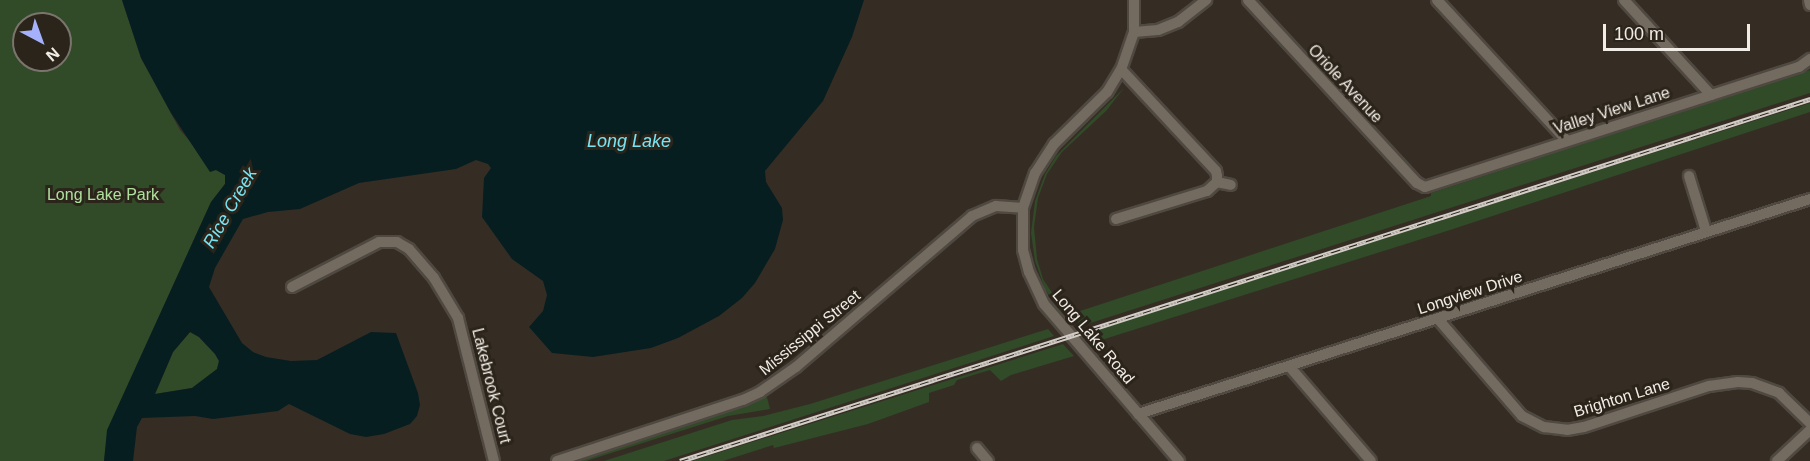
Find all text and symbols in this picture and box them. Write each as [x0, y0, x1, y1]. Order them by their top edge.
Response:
north arrow [12, 12, 72, 72]
scale bar [1606, 12, 1753, 50]
text: 100 m [1614, 24, 1664, 44]
street label: Oriole Avenue [1304, 40, 1386, 128]
text: N [43, 44, 63, 65]
street label: Valley View Lane [1551, 83, 1673, 139]
water label: Long Lake [587, 130, 671, 152]
water label: Rice Creek [198, 164, 262, 252]
park label: Long Lake Park [47, 185, 159, 205]
street label: Longview Drive [1415, 267, 1525, 319]
street label: Mississippi Street [756, 286, 864, 380]
street label: Long Lake Road [1048, 286, 1138, 388]
street label: Lakebrook Court [467, 326, 515, 446]
street label: Brighton Lane [1572, 374, 1672, 422]

